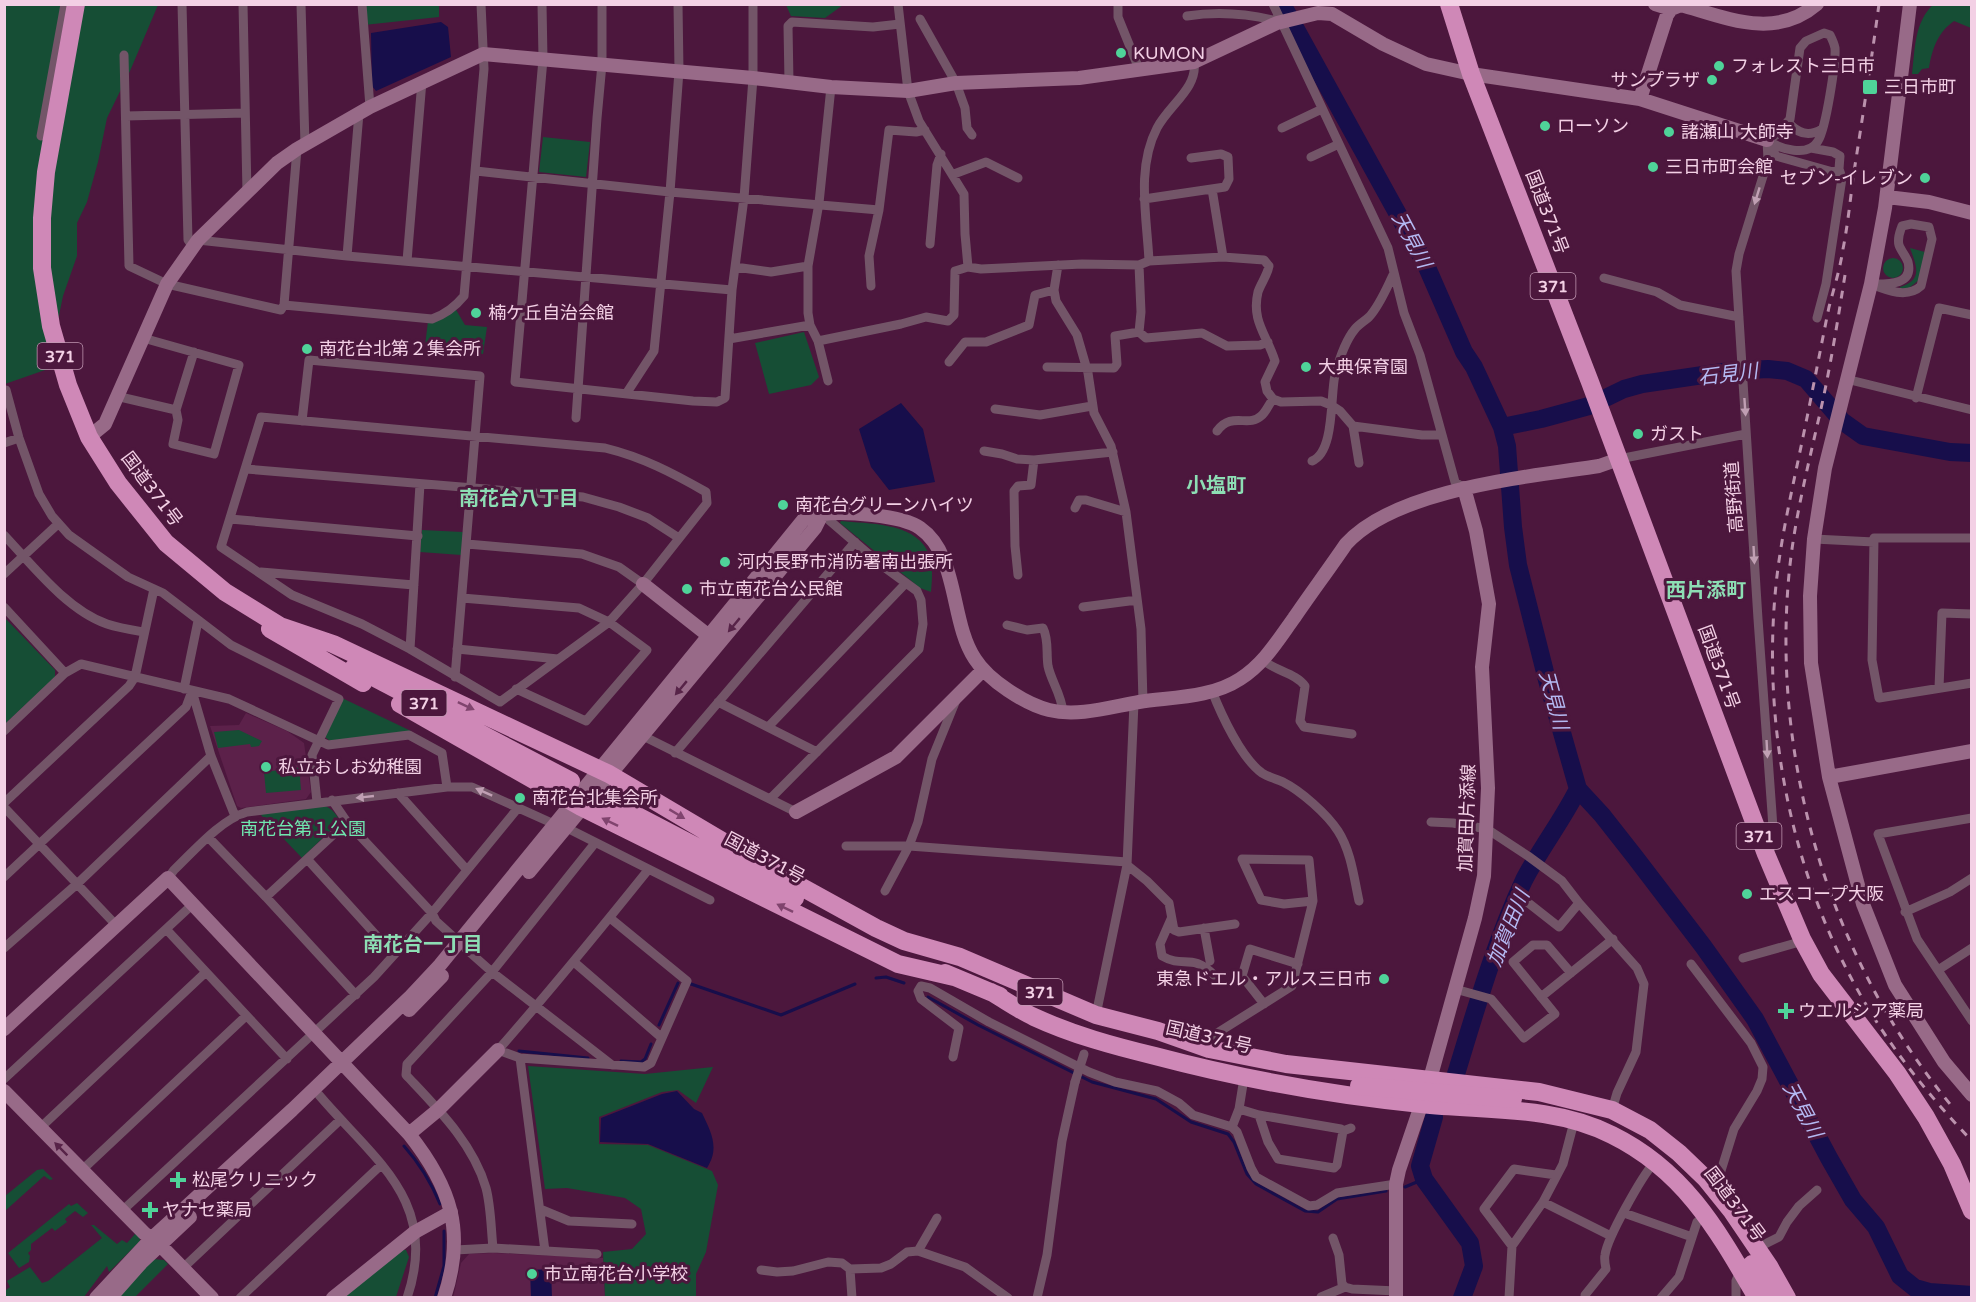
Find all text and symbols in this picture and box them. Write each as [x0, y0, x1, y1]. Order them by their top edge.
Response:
place label: KUMON [1133, 42, 1205, 64]
marker: KUMON [1114, 46, 1128, 60]
place label: フォレスト三日市 [1731, 55, 1875, 77]
marker: フォレスト三日市 [1712, 59, 1726, 73]
place label: サンプラザ [1611, 69, 1700, 91]
marker: サンプラザ [1705, 73, 1719, 87]
place label: 三日市町 [1884, 76, 1956, 98]
marker: 三日市町 [1861, 78, 1879, 96]
place label: ローソン [1557, 115, 1629, 137]
marker: ローソン [1538, 119, 1552, 133]
place label: 諸瀬山 大師寺 [1681, 121, 1794, 143]
marker: 諸瀬山 大師寺 [1662, 125, 1676, 139]
place label: 三日市町会館 [1665, 156, 1773, 178]
marker: 三日市町会館 [1646, 160, 1660, 174]
street label: 国道371号 [1521, 167, 1573, 257]
place label: セブン-イレブン [1780, 167, 1913, 189]
marker: セブン-イレブン [1918, 171, 1932, 185]
one-way arrow [1752, 188, 1761, 206]
water label: 天見川 [1386, 208, 1437, 274]
road number: 371 [1530, 273, 1576, 299]
place label: 楠ケ丘自治会館 [488, 302, 614, 324]
marker: 楠ケ丘自治会館 [469, 306, 483, 320]
place label: 南花台北第２集会所 [319, 338, 481, 360]
marker: 南花台北第２集会所 [300, 342, 314, 356]
road number: 371 [38, 343, 82, 369]
place label: 大典保育園 [1318, 356, 1408, 378]
water label: 石見川 [1697, 359, 1761, 391]
marker: 大典保育園 [1299, 360, 1313, 374]
one-way arrow [1740, 398, 1749, 417]
place label: ガスト [1650, 423, 1704, 445]
marker: ガスト [1631, 427, 1645, 441]
street label: 国道371号 [117, 447, 187, 531]
street label: 高野街道 [1721, 460, 1747, 534]
district label: 小塩町 [1186, 474, 1246, 498]
district label: 南花台八丁目 [459, 487, 579, 511]
place label: 南花台グリーンハイツ [795, 494, 974, 516]
marker: 南花台グリーンハイツ [776, 498, 790, 512]
one-way arrow [1750, 545, 1759, 564]
place label: 河内長野市消防署南出張所 [737, 551, 953, 573]
marker: 河内長野市消防署南出張所 [718, 555, 732, 569]
place label: 市立南花台公民館 [699, 578, 843, 600]
district label: 西片添町 [1666, 579, 1746, 603]
marker: 市立南花台公民館 [680, 582, 694, 596]
one-way arrow [727, 617, 740, 633]
street label: 国道371号 [1694, 622, 1744, 712]
water label: 天見川 [1534, 668, 1573, 734]
one-way arrow [675, 680, 688, 695]
road number: 371 [402, 690, 446, 716]
one-way arrow [457, 702, 474, 711]
one-way arrow [1763, 740, 1772, 759]
place label: 私立おしお幼稚園 [278, 756, 422, 778]
marker: 私立おしお幼稚園 [259, 760, 273, 774]
street label: 加賀田片添線 [1454, 764, 1480, 872]
one-way arrow [475, 787, 492, 796]
place label: 南花台北集会所 [532, 787, 658, 809]
marker: 南花台北集会所 [513, 791, 527, 805]
one-way arrow [355, 792, 374, 802]
one-way arrow [669, 809, 686, 819]
one-way arrow [601, 817, 618, 826]
park label: 南花台第１公園 [240, 818, 366, 840]
road number: 371 [1736, 823, 1782, 849]
street label: 国道371号 [721, 828, 809, 888]
place label: エスコープ大阪 [1759, 883, 1884, 905]
water label: 加賀田川 [1483, 885, 1536, 970]
marker: エスコープ大阪 [1740, 887, 1754, 901]
one-way arrow [776, 903, 793, 913]
district label: 南花台一丁目 [363, 933, 483, 957]
place label: 東急ドエル・アルス三日市 [1156, 968, 1372, 990]
marker: 東急ドエル・アルス三日市 [1377, 972, 1391, 986]
road number: 371 [1018, 979, 1062, 1005]
place label: ウエルシア薬局 [1798, 1000, 1924, 1022]
marker: ウエルシア薬局 [1779, 1004, 1793, 1018]
street label: 国道371号 [1164, 1016, 1254, 1058]
water label: 天見川 [1777, 1078, 1828, 1144]
one-way arrow [55, 1143, 69, 1157]
street label: 国道371号 [1700, 1162, 1770, 1246]
place label: 松尾クリニック [192, 1169, 318, 1191]
marker: 松尾クリニック [169, 1171, 187, 1189]
place label: ヤナセ薬局 [162, 1199, 252, 1221]
marker: ヤナセ薬局 [143, 1203, 157, 1217]
place label: 市立南花台小学校 [544, 1263, 688, 1285]
marker: 市立南花台小学校 [525, 1267, 539, 1281]

